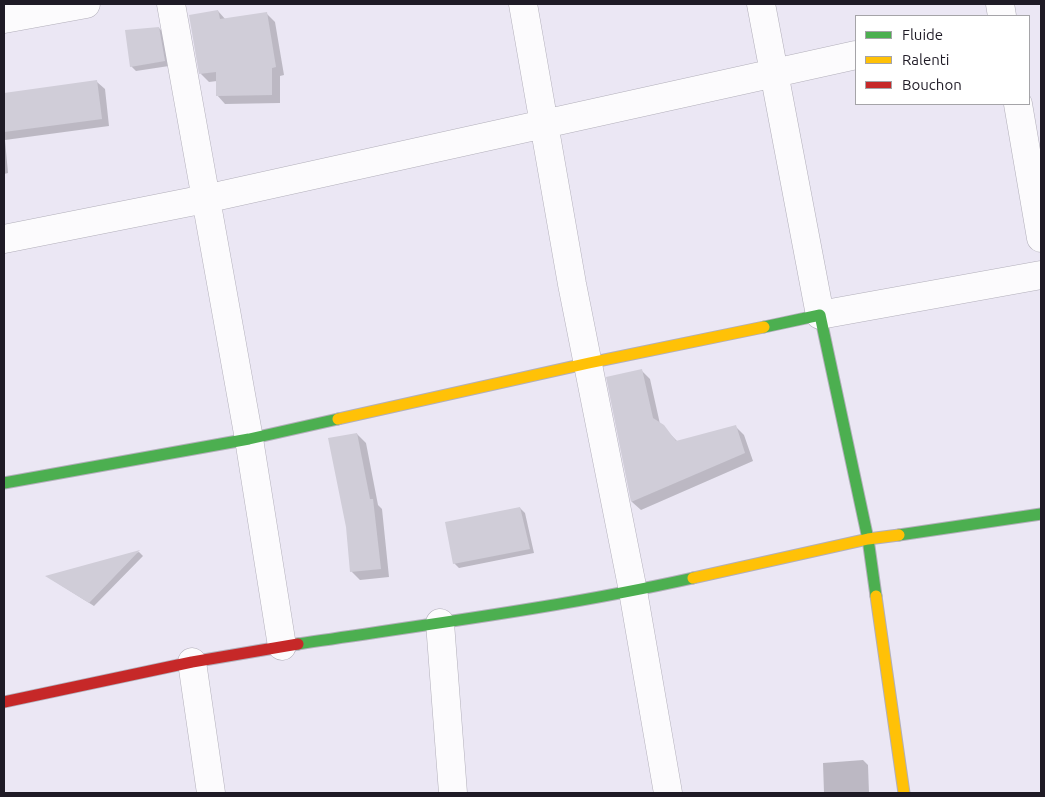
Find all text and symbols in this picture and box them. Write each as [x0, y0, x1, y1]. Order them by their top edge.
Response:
legend [855, 15, 1030, 105]
text: Fluide [902, 26, 943, 43]
text: Ralenti [902, 51, 949, 68]
text: Bouchon [902, 76, 962, 93]

